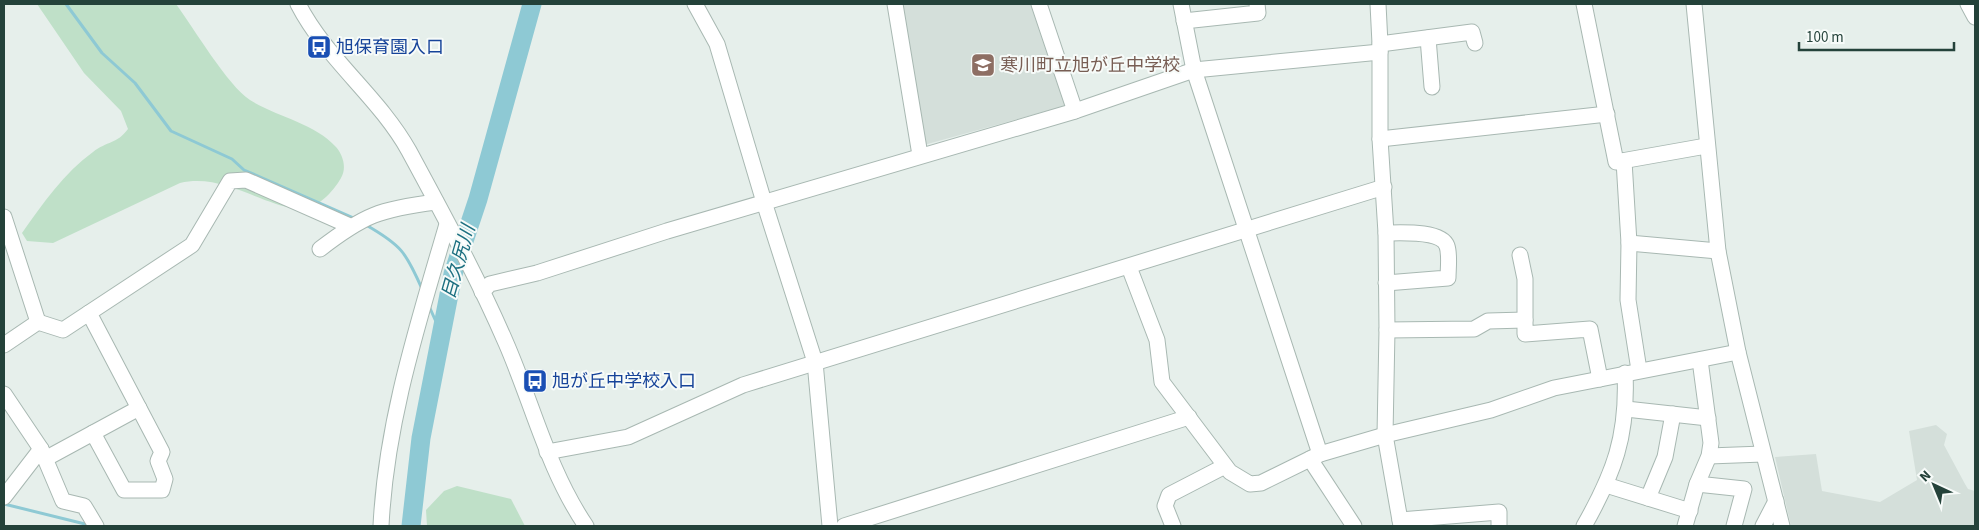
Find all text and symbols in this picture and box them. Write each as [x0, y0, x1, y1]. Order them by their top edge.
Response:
scale bar [1799, 20, 1954, 52]
text: 100 m [1806, 27, 1844, 48]
bus stop icon: 旭保育園入口 [306, 34, 332, 60]
place label: 旭保育園入口 [336, 35, 444, 60]
school or university icon: 寒川町立旭が丘中学校 [970, 52, 996, 78]
place label: 寒川町立旭が丘中学校 [1000, 53, 1180, 78]
water label: 目久尻川 [436, 220, 483, 302]
bus stop icon: 旭が丘中学校入口 [522, 368, 548, 394]
place label: 旭が丘中学校入口 [552, 369, 696, 394]
north arrow [1909, 460, 1959, 510]
text: N [1915, 466, 1936, 487]

